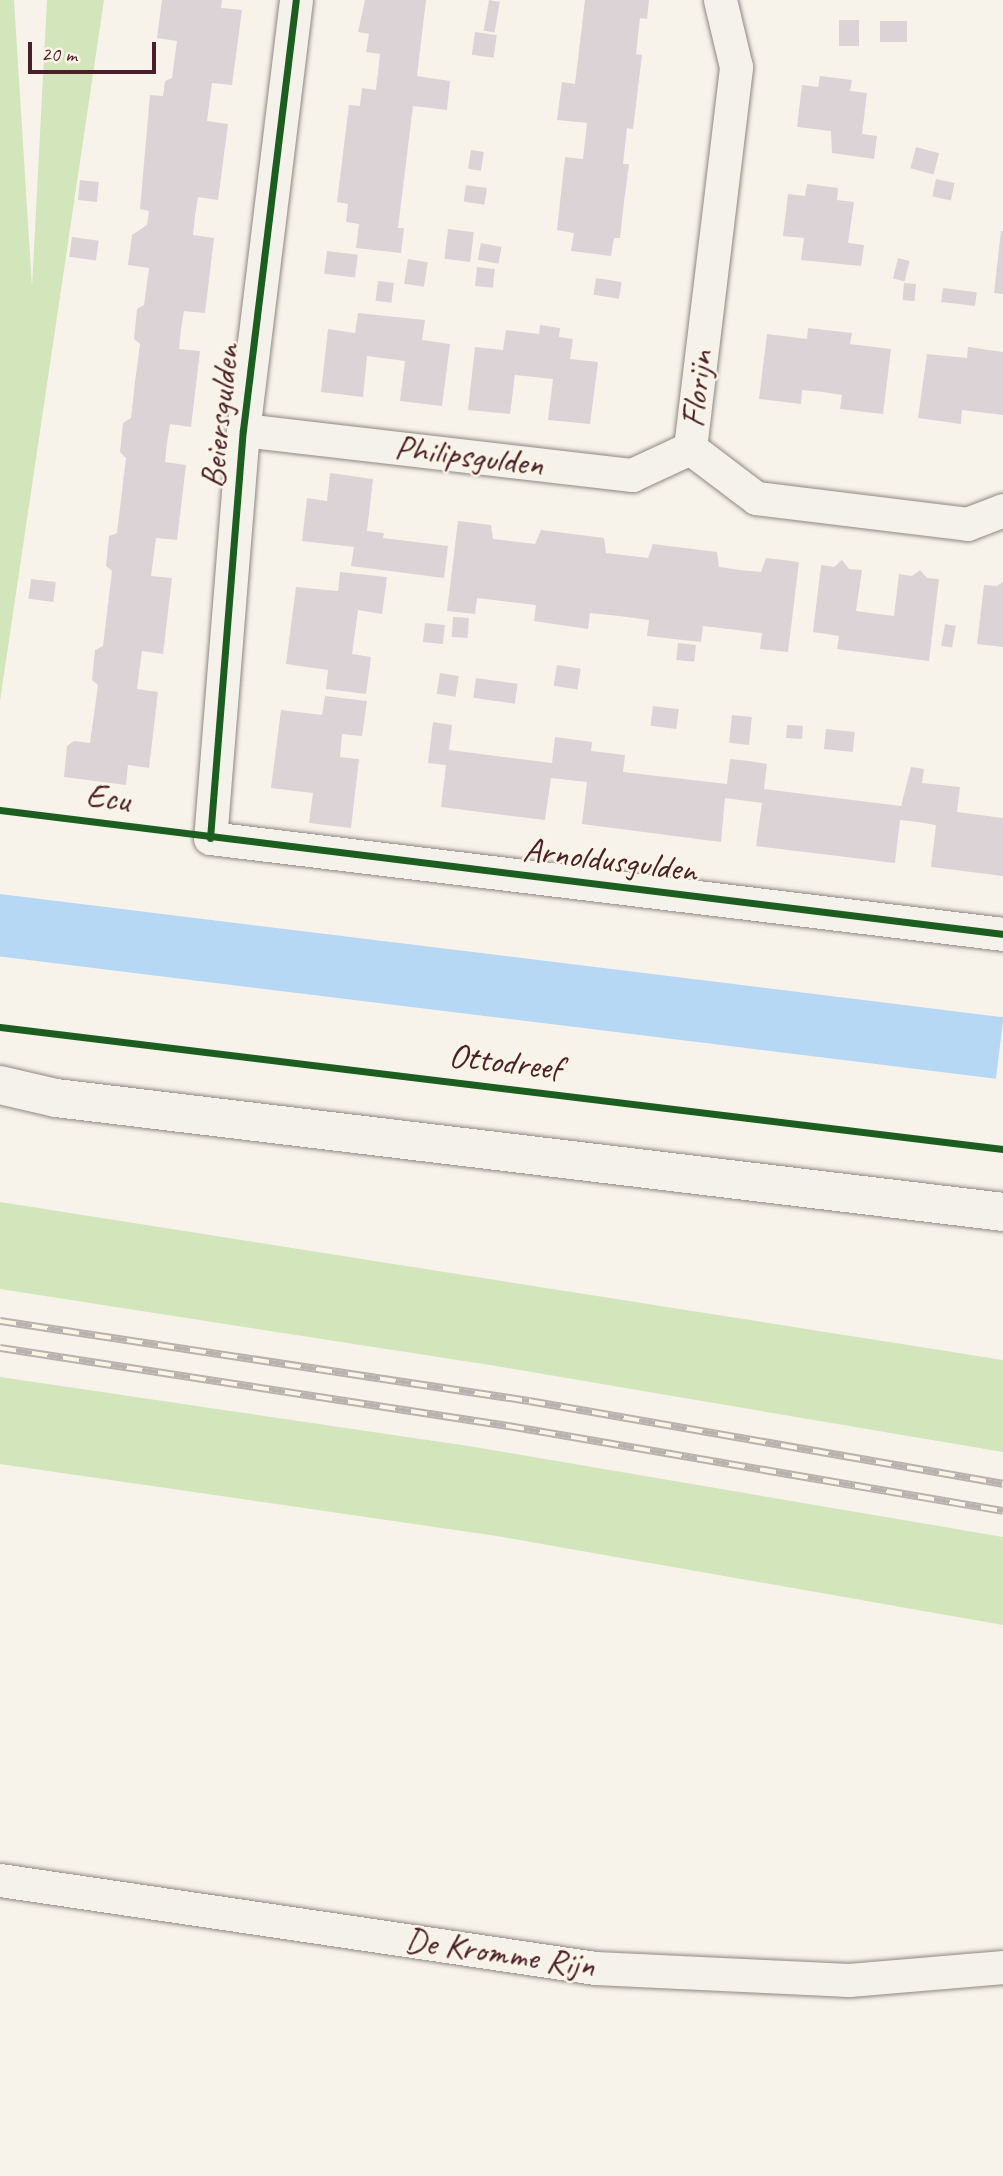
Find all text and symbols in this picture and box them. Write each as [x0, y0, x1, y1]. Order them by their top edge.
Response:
scale bar [32, 28, 159, 72]
text: 20 m [41, 41, 77, 67]
street label: Beiersgulden [192, 342, 248, 490]
street label: Florijn [671, 348, 723, 430]
street label: Philipsgulden [392, 426, 546, 486]
street label: Ecu [83, 774, 133, 822]
street label: Arnoldusgulden [521, 829, 699, 891]
street label: Ottodreef [446, 1034, 564, 1090]
street label: De Kromme Rijn [402, 1919, 598, 1987]

